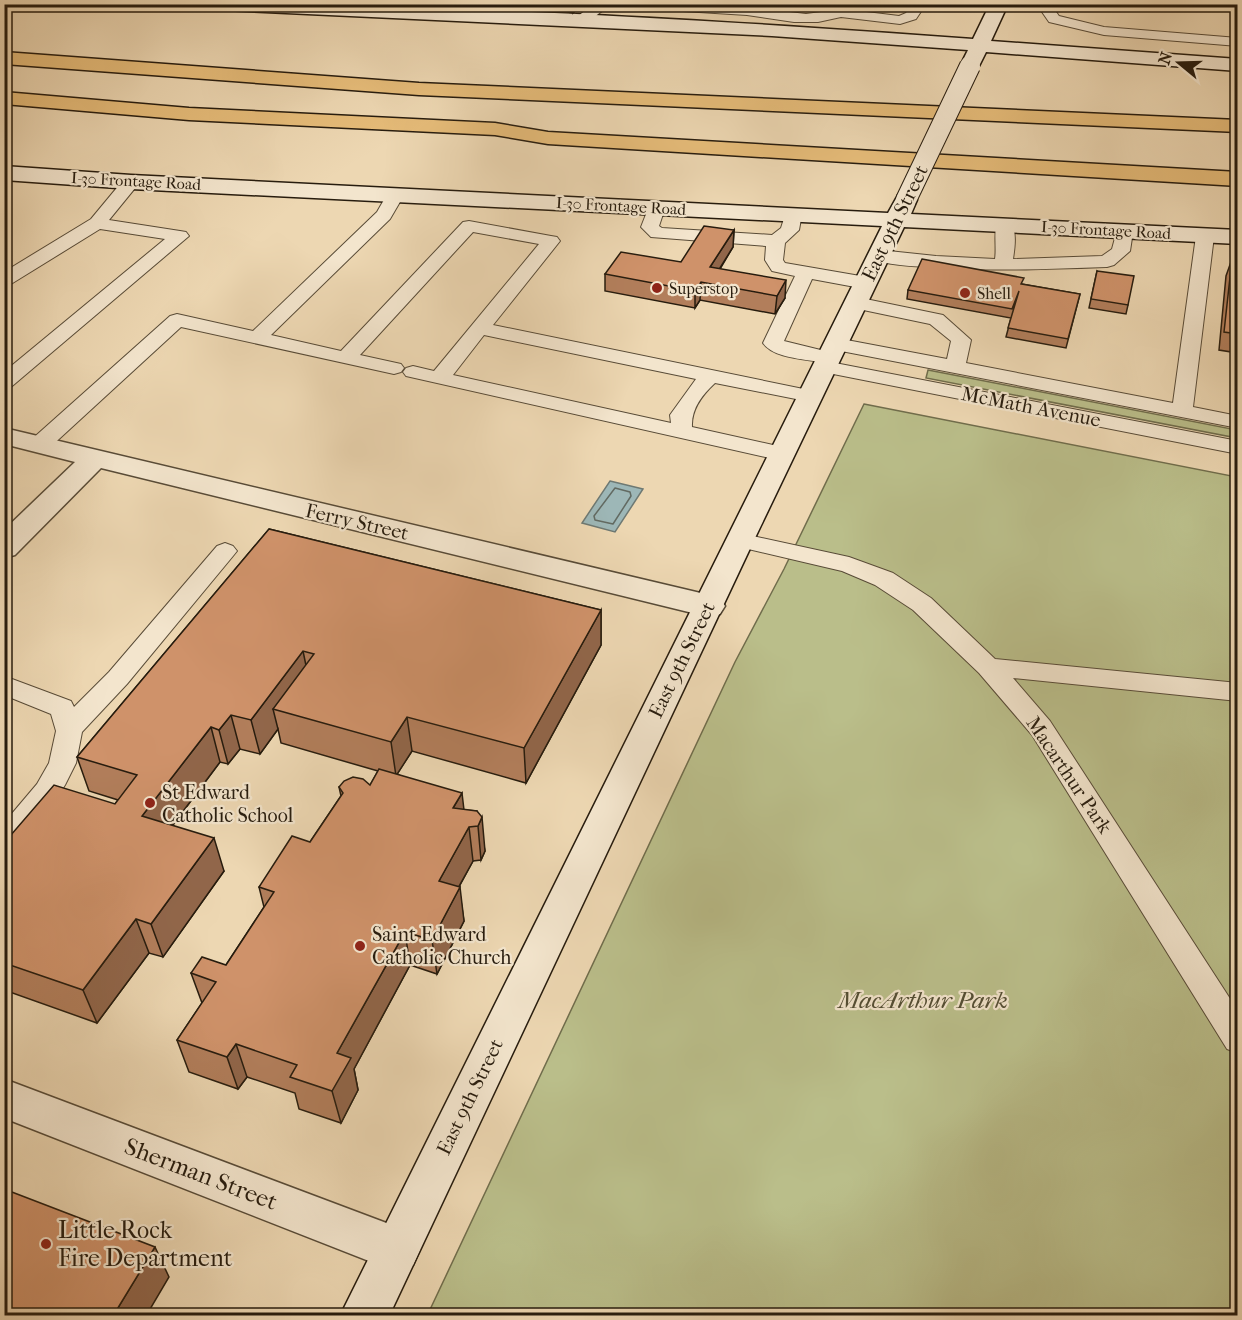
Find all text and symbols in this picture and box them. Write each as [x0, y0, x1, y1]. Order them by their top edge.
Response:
north arrow [1149, 33, 1209, 93]
text: N [1154, 49, 1177, 67]
street label: East 9th Street [857, 161, 933, 285]
street label: I-30 Frontage Road [70, 168, 202, 194]
street label: I-30 Frontage Road [555, 193, 687, 219]
street label: I-30 Frontage Road [1040, 217, 1172, 243]
place label: Superstop [669, 279, 738, 298]
marker: Superstop [650, 281, 664, 295]
place label: Shell [977, 284, 1011, 303]
marker: Shell [958, 286, 972, 300]
street label: McMath Avenue [959, 382, 1103, 432]
street label: Ferry Street [303, 499, 411, 545]
street label: East 9th Street [644, 598, 720, 722]
street label: Macarthur Park [1021, 712, 1117, 838]
place label: St Edward Catholic School [162, 781, 294, 827]
marker: St Edward Catholic School [143, 796, 157, 810]
place label: Saint Edward Catholic Church [372, 923, 512, 969]
marker: Saint Edward Catholic Church [353, 939, 367, 953]
park label: MacArthur Park [836, 986, 1008, 1014]
street label: East 9th Street [432, 1035, 508, 1159]
street label: Sherman Street [121, 1132, 282, 1216]
place label: Little Rock Fire Department [58, 1216, 233, 1272]
marker: Little Rock Fire Department [39, 1237, 53, 1251]

